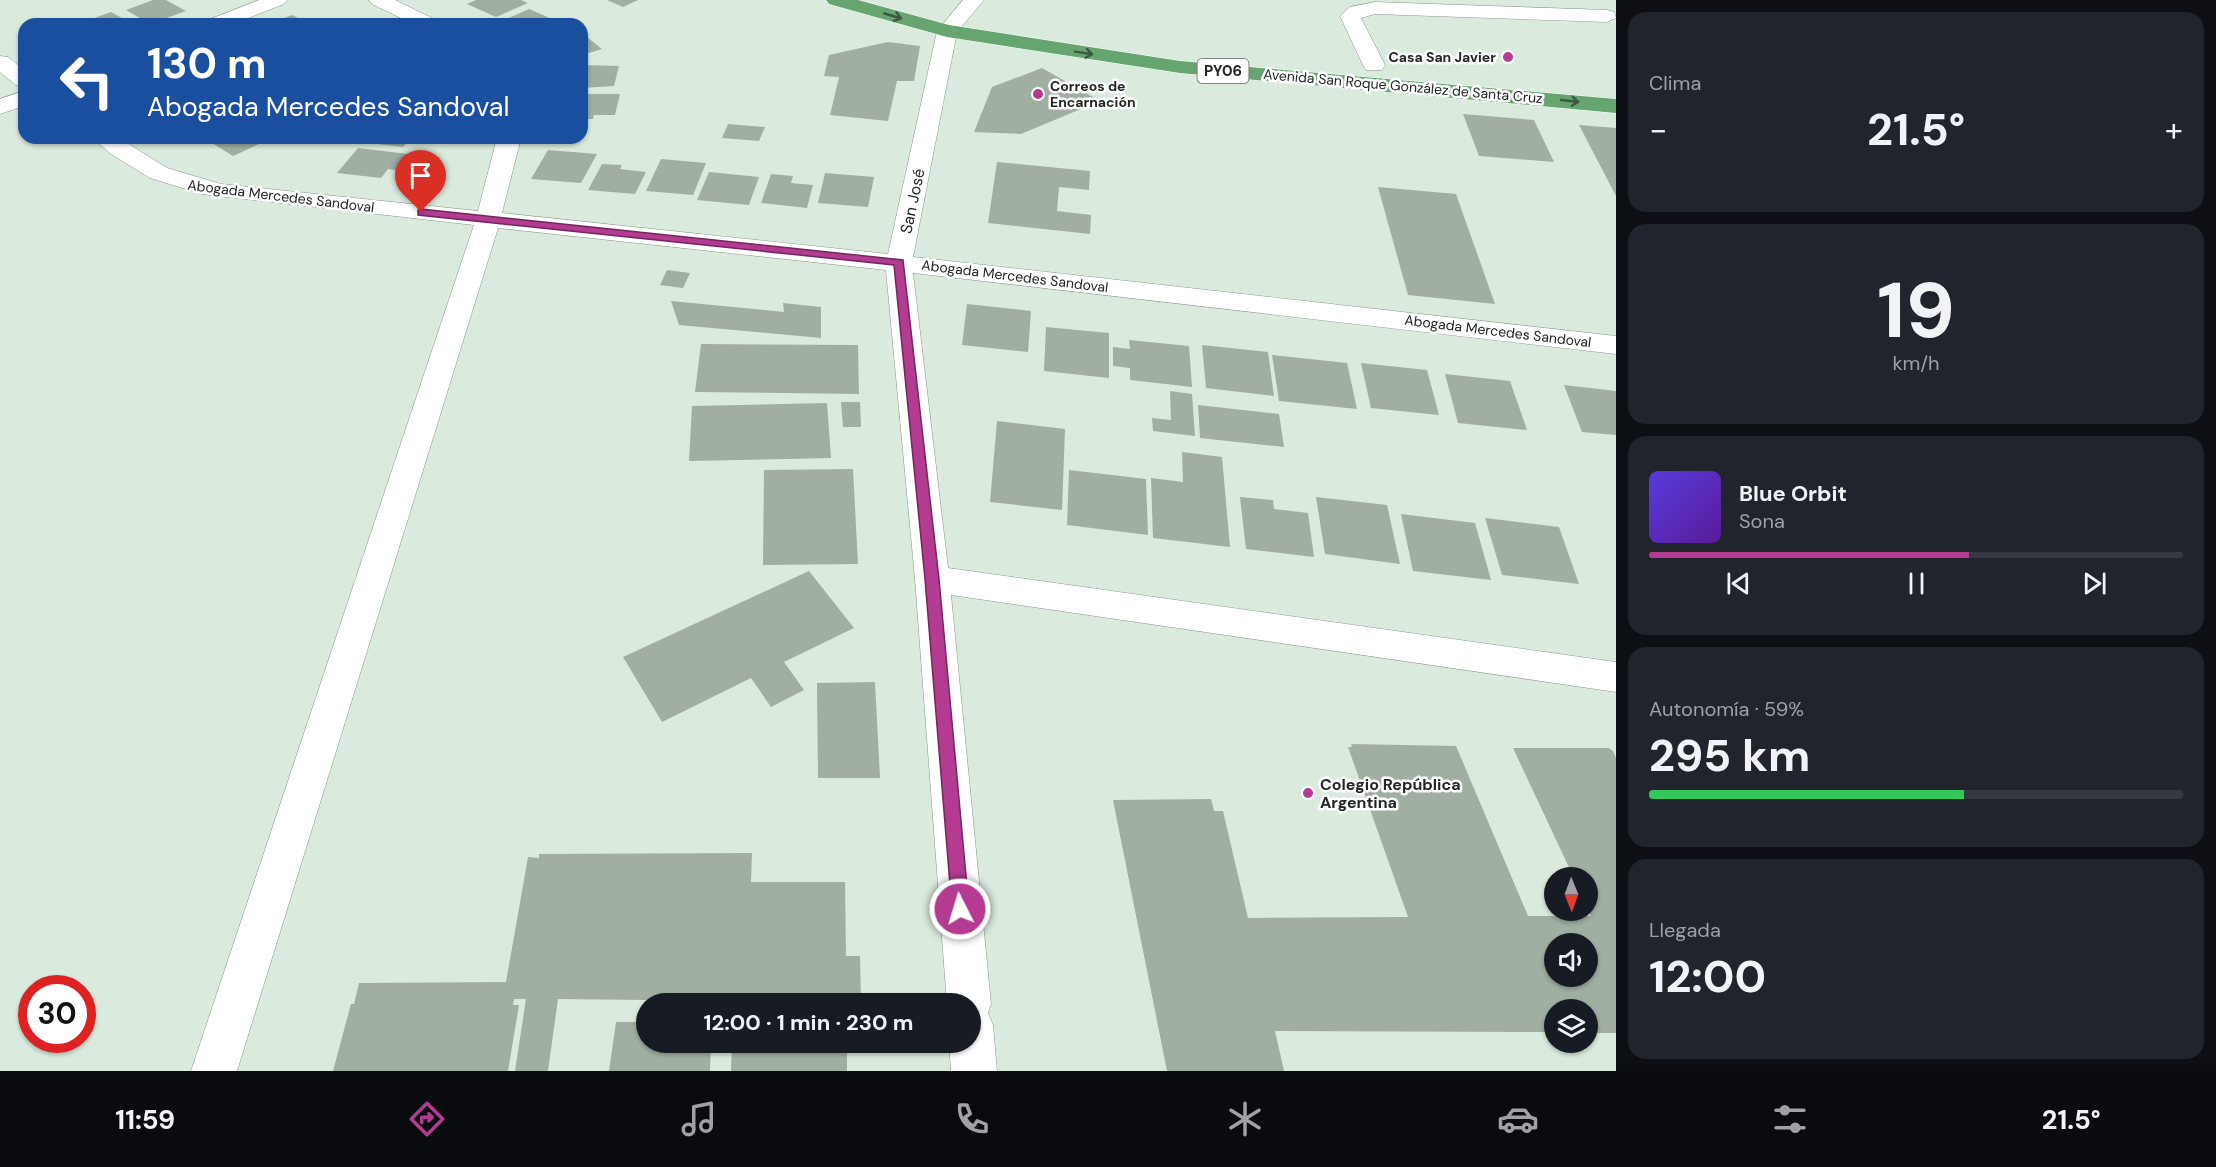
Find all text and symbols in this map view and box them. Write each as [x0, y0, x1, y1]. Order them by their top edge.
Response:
one-way arrow [883, 11, 902, 23]
text: 130 m [147, 36, 267, 91]
icon: left [48, 42, 126, 120]
one-way arrow [1074, 48, 1093, 59]
place label: Casa San Javier [1388, 48, 1496, 66]
marker: Casa San Javier [1501, 50, 1515, 64]
road number: PY06 [1198, 59, 1248, 83]
street label: Avenida San Roque González de Santa Cruz [1263, 65, 1543, 107]
text: Clima [1649, 70, 1701, 96]
place label: Correos de Encarnación [1050, 77, 1136, 111]
marker: Correos de Encarnación [1031, 87, 1045, 101]
text: Abogada Mercedes Sandoval [147, 89, 510, 124]
one-way arrow [1560, 96, 1580, 107]
text: 21.5° [1867, 100, 1965, 159]
text: − [1649, 108, 1667, 151]
text: + [2165, 108, 2183, 151]
pin [395, 150, 446, 212]
icon: arrive [404, 159, 437, 192]
street label: San José [895, 167, 930, 236]
street label: Abogada Mercedes Sandoval [187, 176, 375, 216]
street label: Abogada Mercedes Sandoval [921, 256, 1109, 296]
text: 19 [1877, 260, 1955, 361]
street label: Abogada Mercedes Sandoval [1404, 311, 1592, 351]
text: km/h [1892, 350, 1940, 376]
text: Blue Orbit [1739, 479, 1847, 508]
text: Sona [1739, 508, 1785, 534]
icon: previous [1722, 567, 1755, 600]
icon: pause [1900, 567, 1933, 600]
icon: next [2078, 567, 2111, 600]
text: Autonomía · 59% [1649, 696, 1804, 722]
text: 295 km [1649, 726, 1810, 785]
place label: Colegio República Argentina [1320, 774, 1461, 813]
marker: Colegio República Argentina [1301, 786, 1315, 800]
north arrow [1544, 867, 1598, 921]
map controls [1544, 867, 1598, 1053]
position arrow [928, 877, 992, 941]
text: Llegada [1649, 917, 1721, 943]
button: sound [1544, 933, 1598, 987]
text: 12:00 [1649, 947, 1766, 1006]
speed limit sign: 30 [18, 975, 96, 1053]
button: layers [1544, 999, 1598, 1053]
text: 12:00 · 1 min · 230 m [704, 1008, 913, 1037]
icon: directions [406, 1098, 448, 1140]
icon: music [678, 1098, 720, 1140]
icon: phone [951, 1098, 993, 1140]
icon: climate [1224, 1098, 1266, 1140]
icon: car [1497, 1098, 1539, 1140]
icon: filters [1769, 1098, 1811, 1140]
text: 11:59 [115, 1102, 175, 1137]
text: 21.5° [2042, 1102, 2101, 1137]

